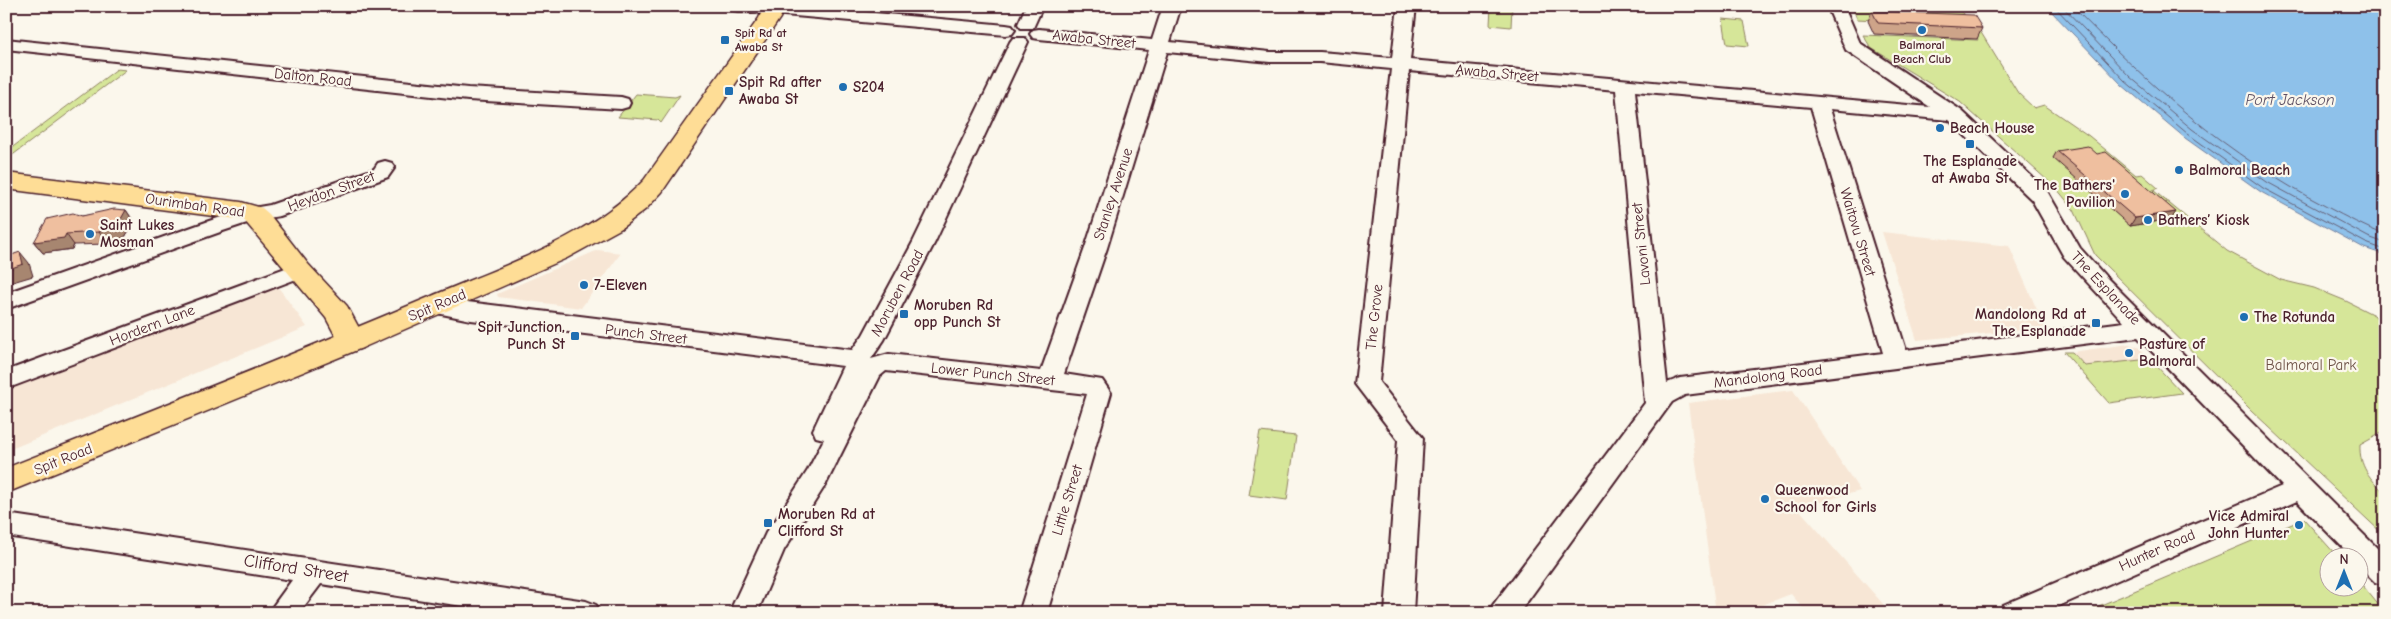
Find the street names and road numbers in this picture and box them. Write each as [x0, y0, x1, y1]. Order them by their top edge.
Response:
street label: Awaba Street [1052, 26, 1137, 52]
street label: Awaba Street [1455, 60, 1540, 86]
street label: Dalton Road [273, 64, 353, 90]
street label: Stanley Avenue [1090, 145, 1137, 243]
street label: Heydon Street [285, 167, 378, 215]
street label: Waitovu Street [1836, 186, 1880, 279]
street label: Ourimbah Road [144, 189, 246, 221]
street label: Lavoni Street [1628, 201, 1654, 286]
street label: Moruben Road [867, 247, 927, 339]
street label: The Esplanade [2067, 247, 2145, 329]
street label: The Grove [1362, 283, 1386, 351]
street label: Spit Road [405, 285, 469, 325]
street label: Hordern Lane [107, 300, 198, 349]
street label: Punch Street [604, 320, 689, 348]
street label: Lower Punch Street [930, 359, 1057, 390]
street label: Mandolong Road [1713, 360, 1823, 392]
street label: Spit Road [31, 439, 95, 479]
street label: Little Street [1048, 462, 1086, 537]
street label: Hunter Road [2116, 525, 2198, 575]
street label: Clifford Street [242, 550, 351, 587]

